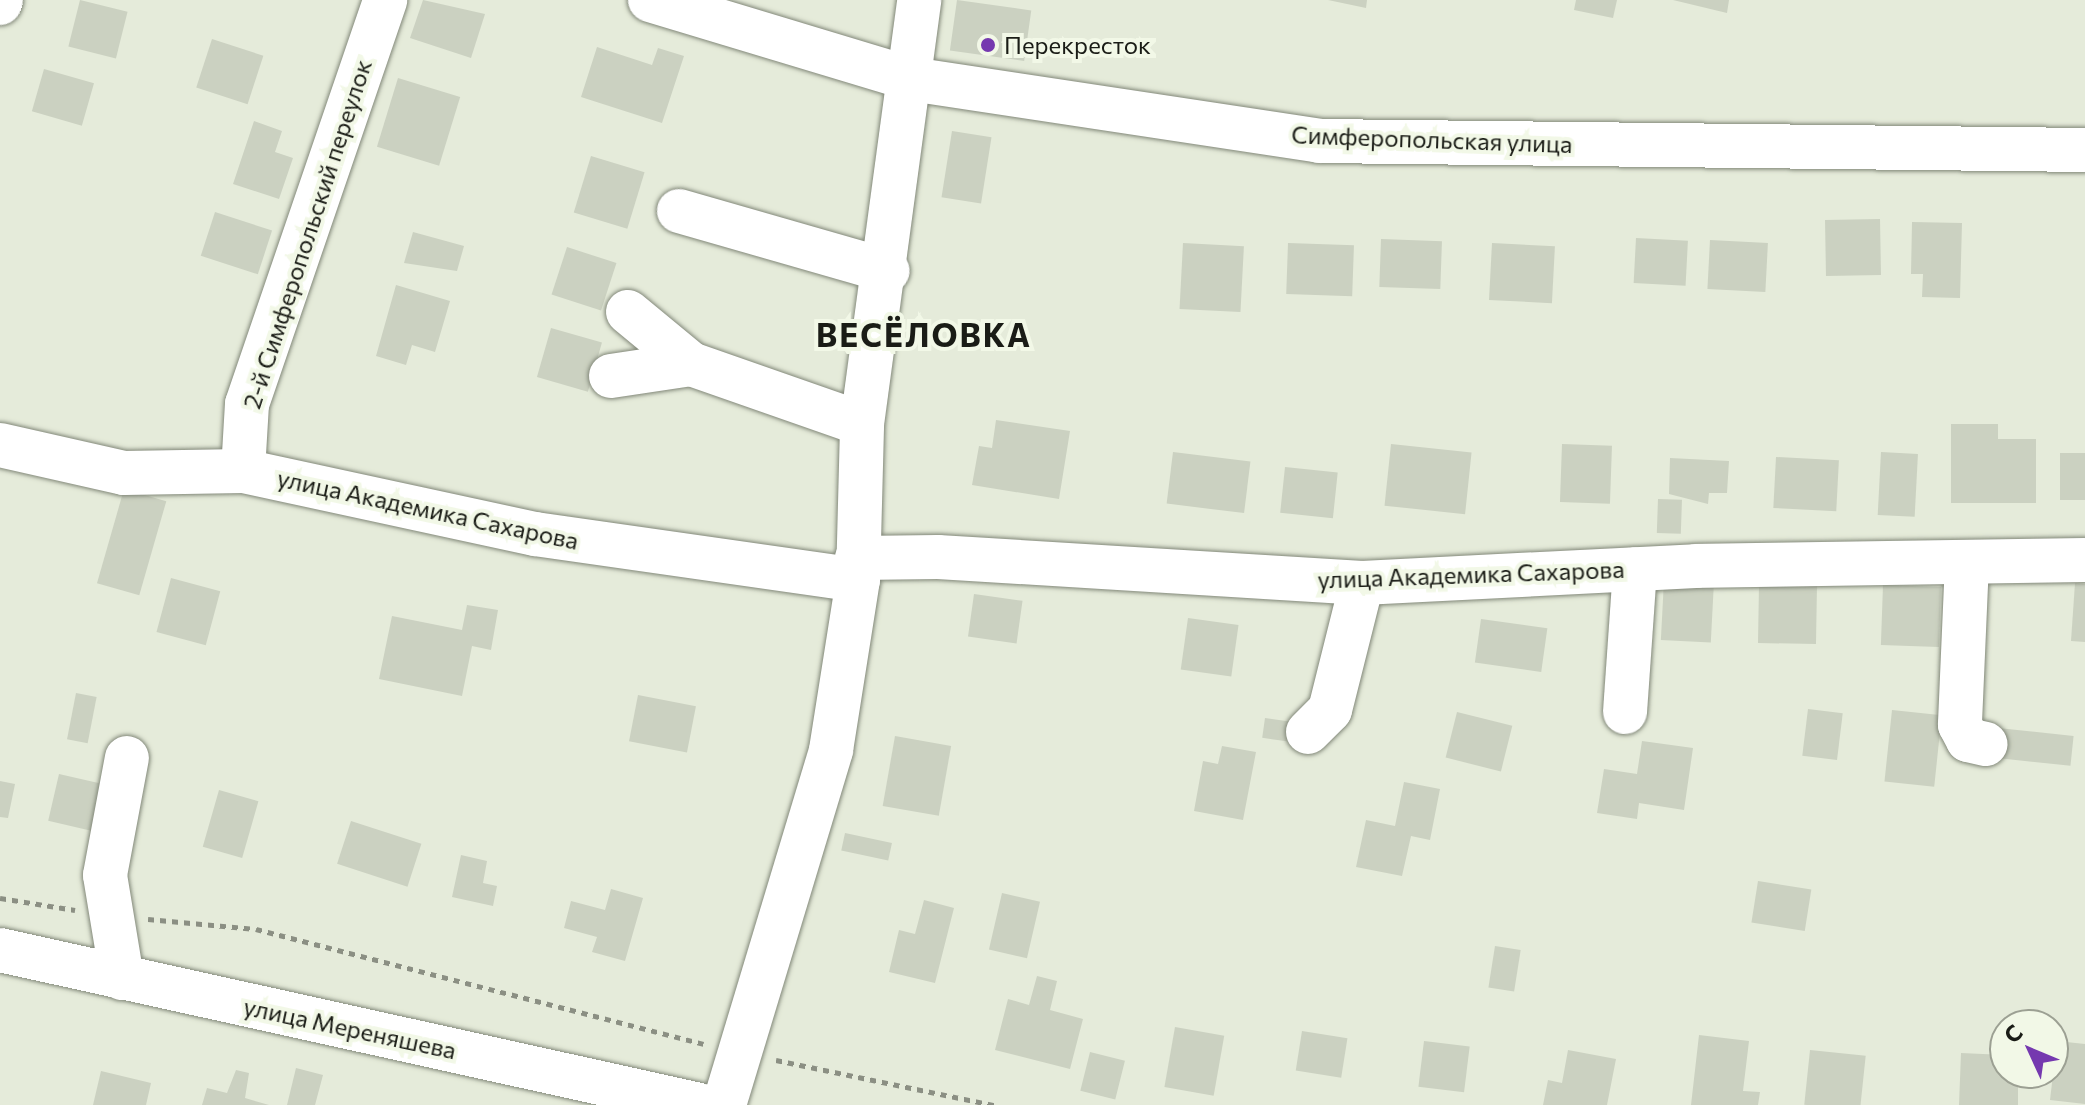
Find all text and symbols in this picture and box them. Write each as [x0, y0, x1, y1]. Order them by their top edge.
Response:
place label: Перекресток [1004, 31, 1151, 59]
marker: Перекресток [979, 36, 997, 54]
street label: 2-й Симферопольский переулок [237, 56, 377, 412]
street label: Симферопольская улица [1291, 120, 1573, 158]
district label: ВЕСЁЛОВКА [816, 315, 1032, 353]
street label: улица Академика Сахарова [275, 463, 581, 555]
street label: улица Академика Сахарова [1317, 554, 1625, 594]
street label: улица Мереняшева [241, 991, 459, 1065]
north arrow [1989, 1009, 2069, 1089]
text: С [1998, 1019, 2028, 1048]

